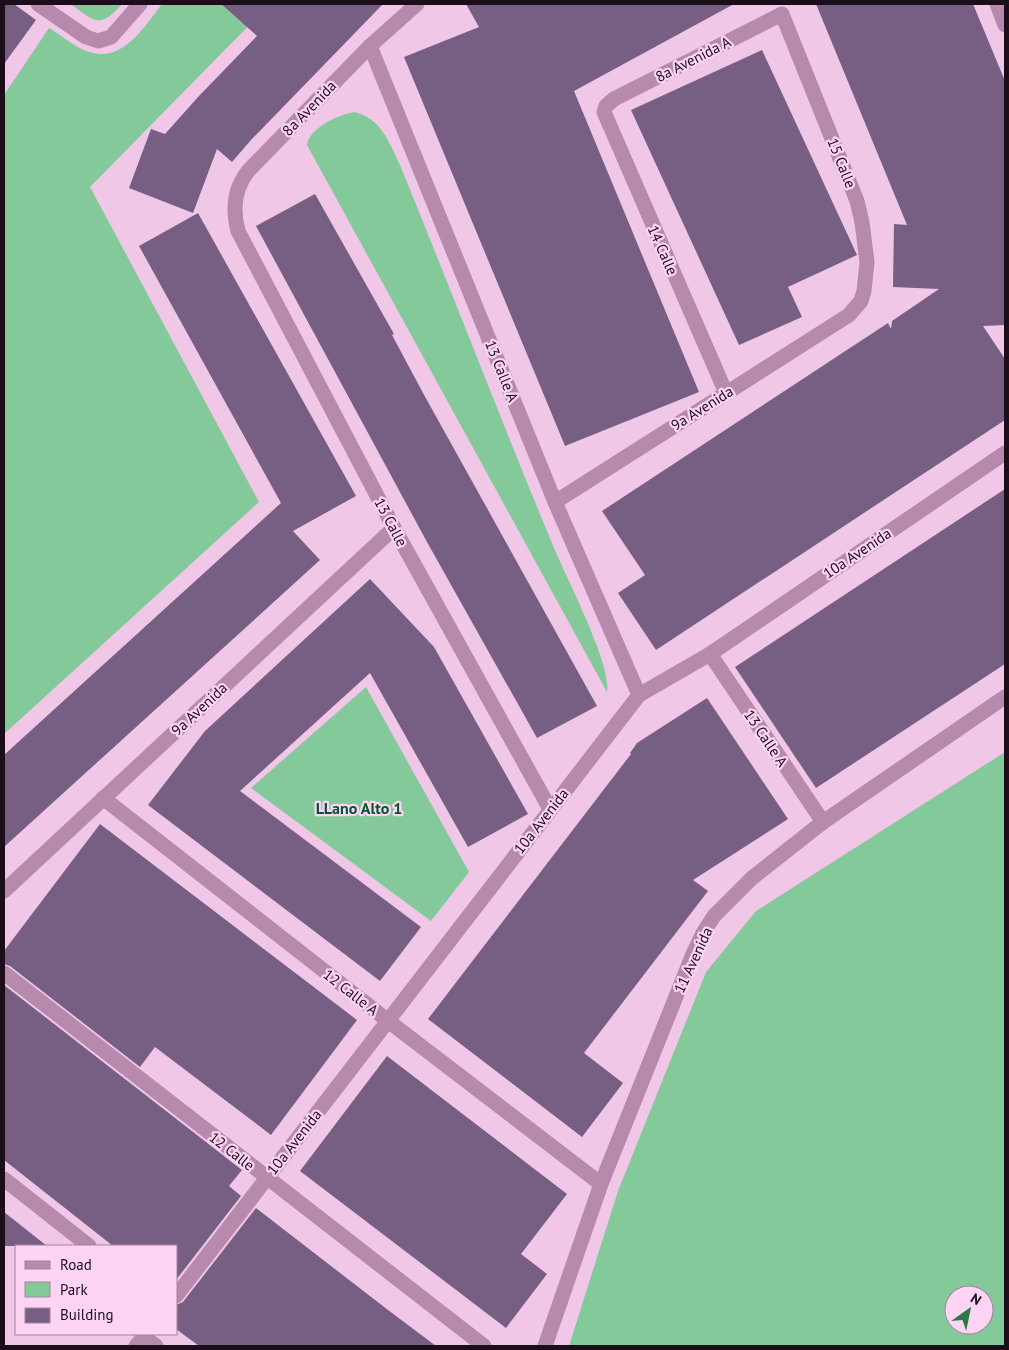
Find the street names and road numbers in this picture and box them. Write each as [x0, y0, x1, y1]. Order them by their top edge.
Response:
street label: 8a Avenida A [652, 32, 734, 86]
street label: 8a Avenida [278, 76, 340, 140]
street label: 15 Calle [823, 135, 861, 191]
street label: 14 Calle [644, 222, 682, 278]
street label: 13 Calle A [481, 337, 523, 405]
street label: 9a Avenida [667, 381, 737, 435]
street label: 13 Calle [370, 494, 412, 550]
street label: 10a Avenida [819, 523, 895, 583]
street label: 9a Avenida [167, 678, 231, 740]
street label: 13 Calle A [740, 706, 792, 770]
street label: 10a Avenida [510, 784, 572, 858]
street label: 11 Avenida [669, 924, 717, 996]
street label: 12 Calle A [320, 965, 383, 1020]
street label: 10a Avenida [263, 1105, 325, 1179]
street label: 12 Calle [205, 1127, 259, 1175]

